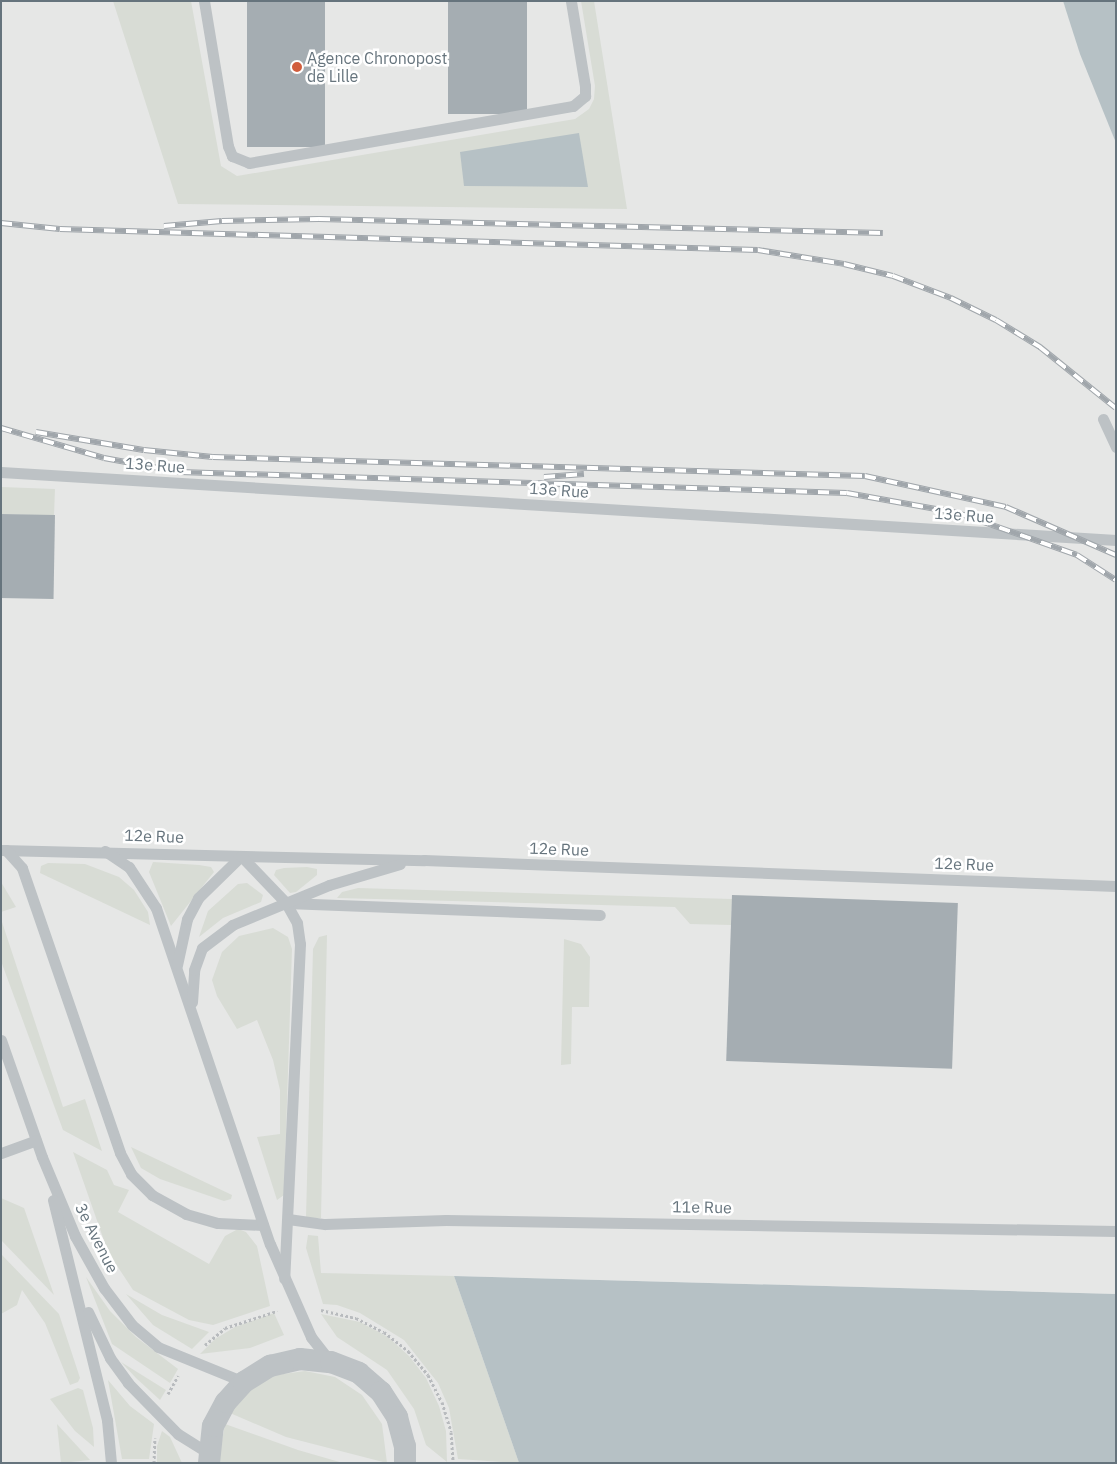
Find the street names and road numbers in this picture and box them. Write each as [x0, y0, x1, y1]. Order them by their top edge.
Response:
street label: 13e Rue [124, 453, 186, 477]
street label: 13e Rue [528, 478, 590, 502]
street label: 13e Rue [933, 503, 995, 527]
street label: 12e Rue [124, 825, 184, 847]
street label: 12e Rue [529, 838, 589, 860]
street label: 12e Rue [934, 853, 994, 875]
street label: 11e Rue [672, 1197, 732, 1217]
street label: 3e Avenue [71, 1200, 123, 1276]

